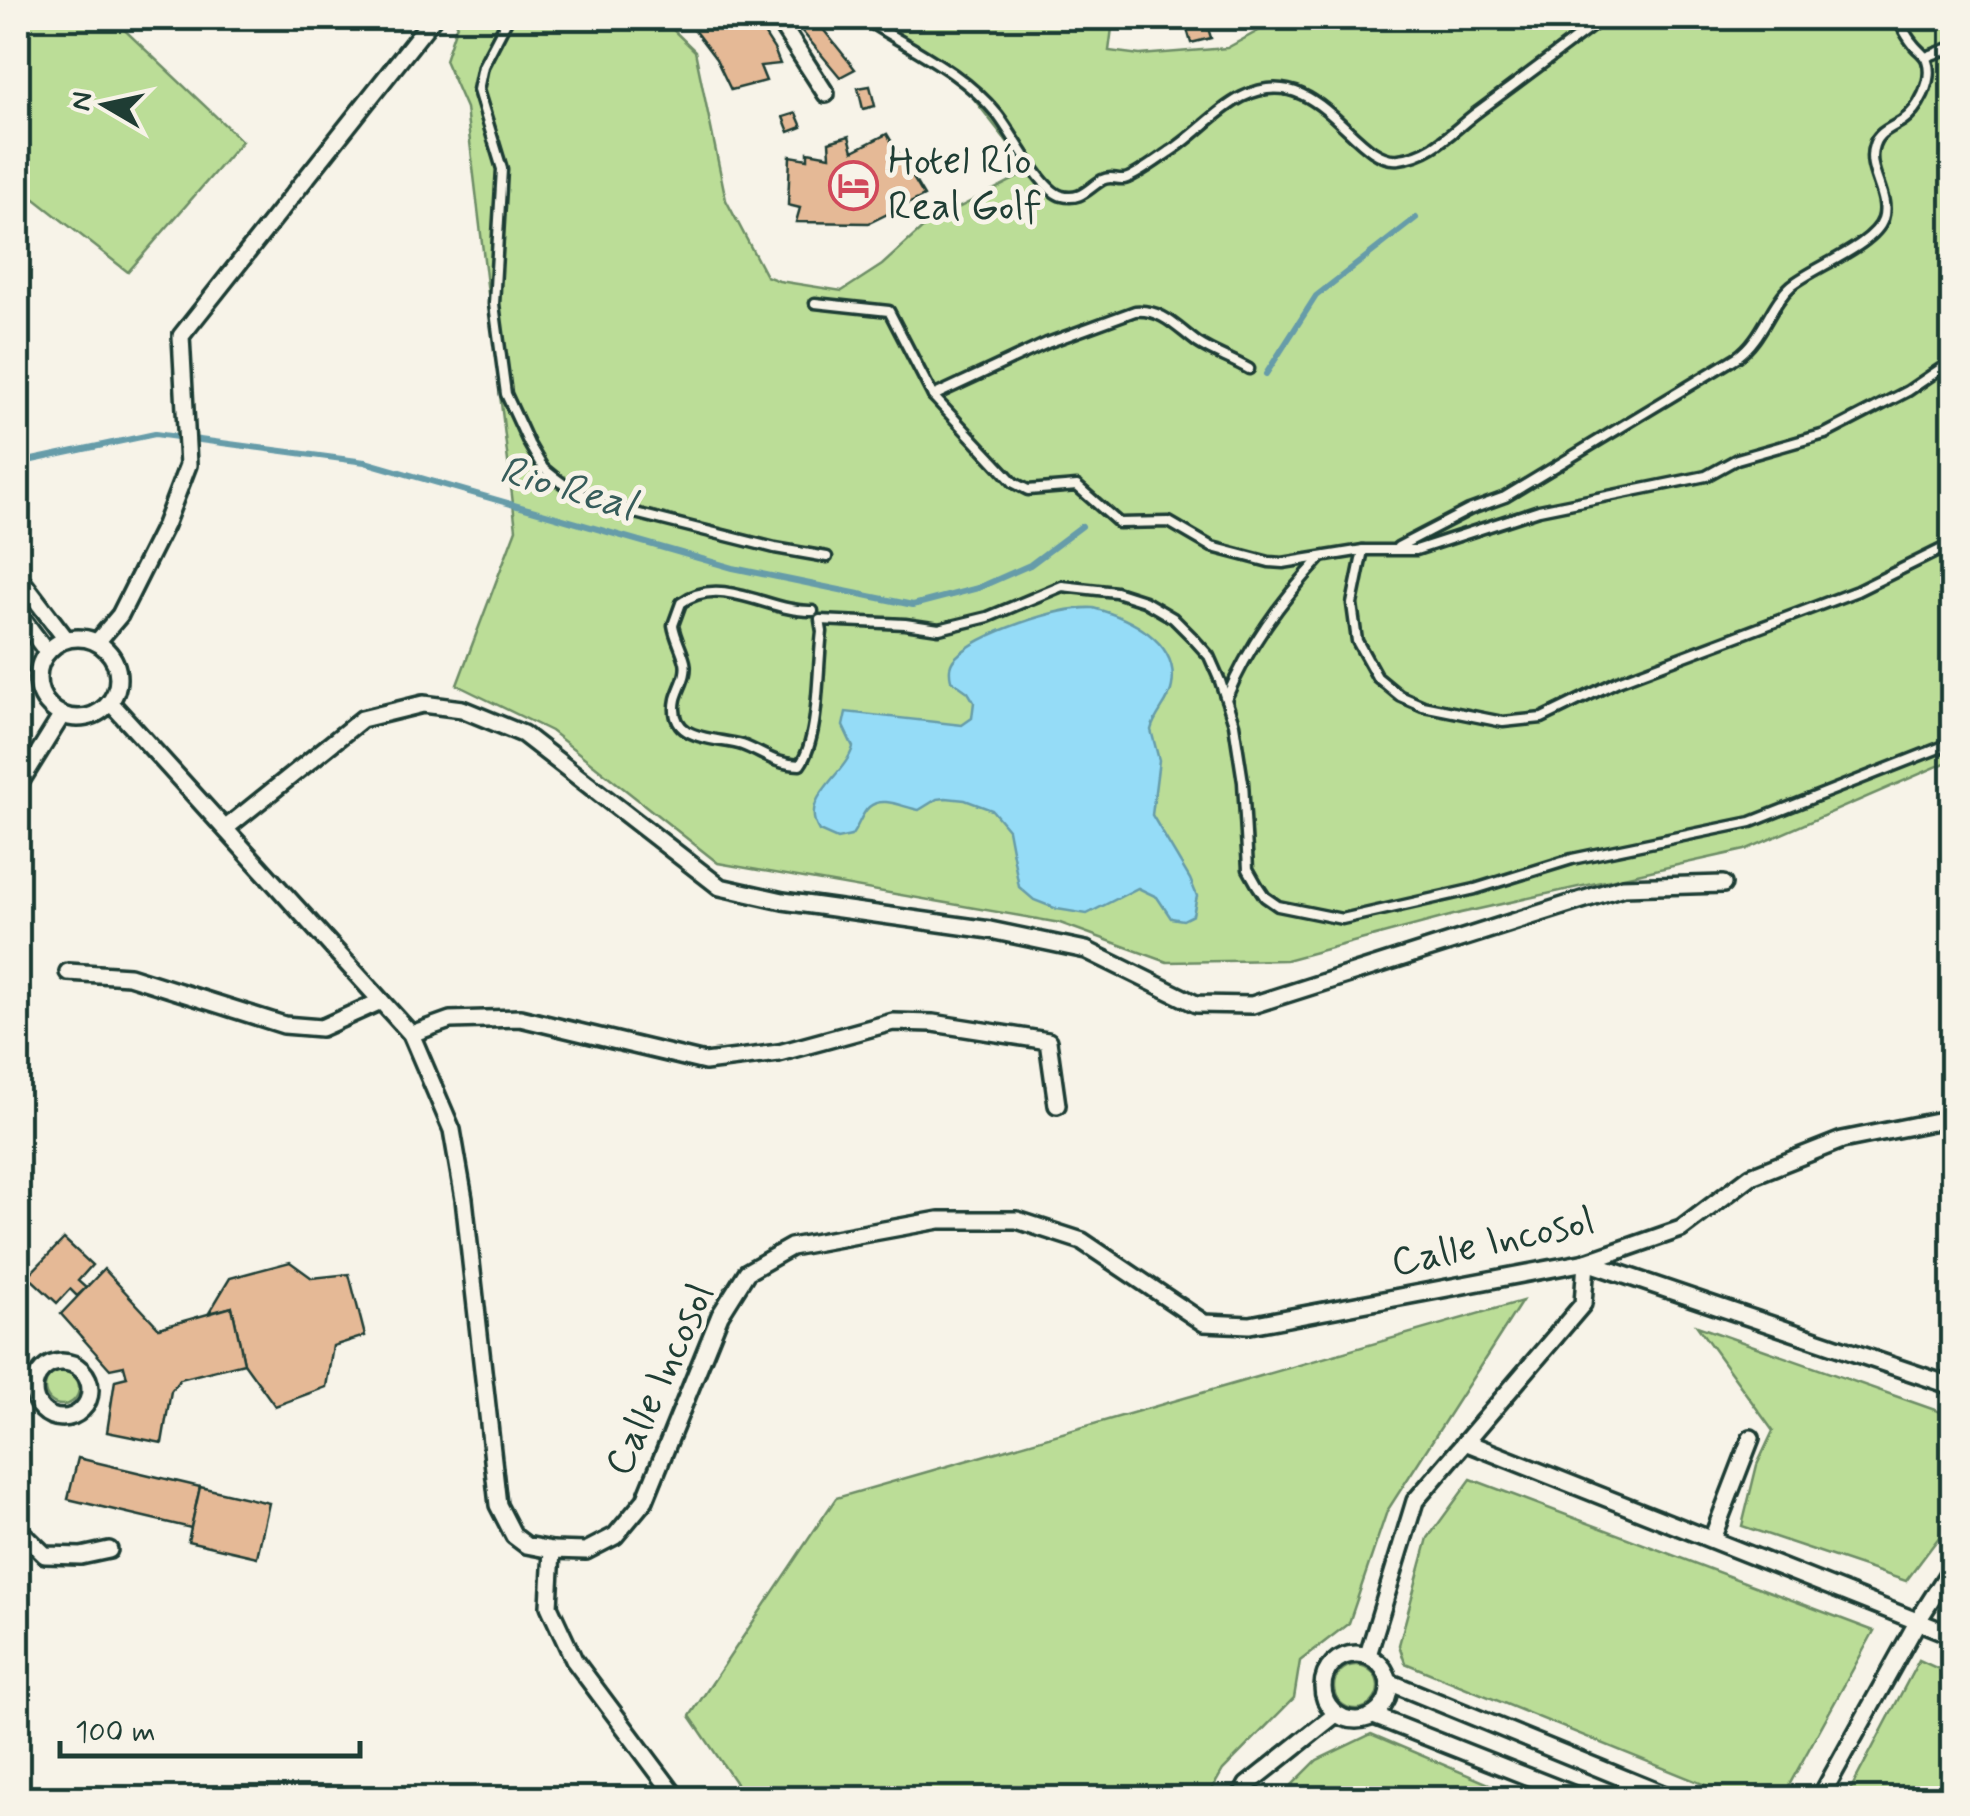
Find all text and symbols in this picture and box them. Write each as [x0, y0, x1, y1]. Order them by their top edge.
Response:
north arrow [55, 55, 155, 155]
text: N [63, 89, 103, 114]
place label: Hotel Río Real Golf [888, 136, 1042, 234]
hotel icon: Hotel Río Real Golf [827, 159, 879, 211]
water label: Rio Real [493, 443, 645, 536]
street label: Calle Incosol [1387, 1196, 1599, 1290]
street label: Calle Incosol [594, 1275, 728, 1485]
scale bar [60, 1696, 360, 1758]
text: 100 m [75, 1713, 156, 1752]

